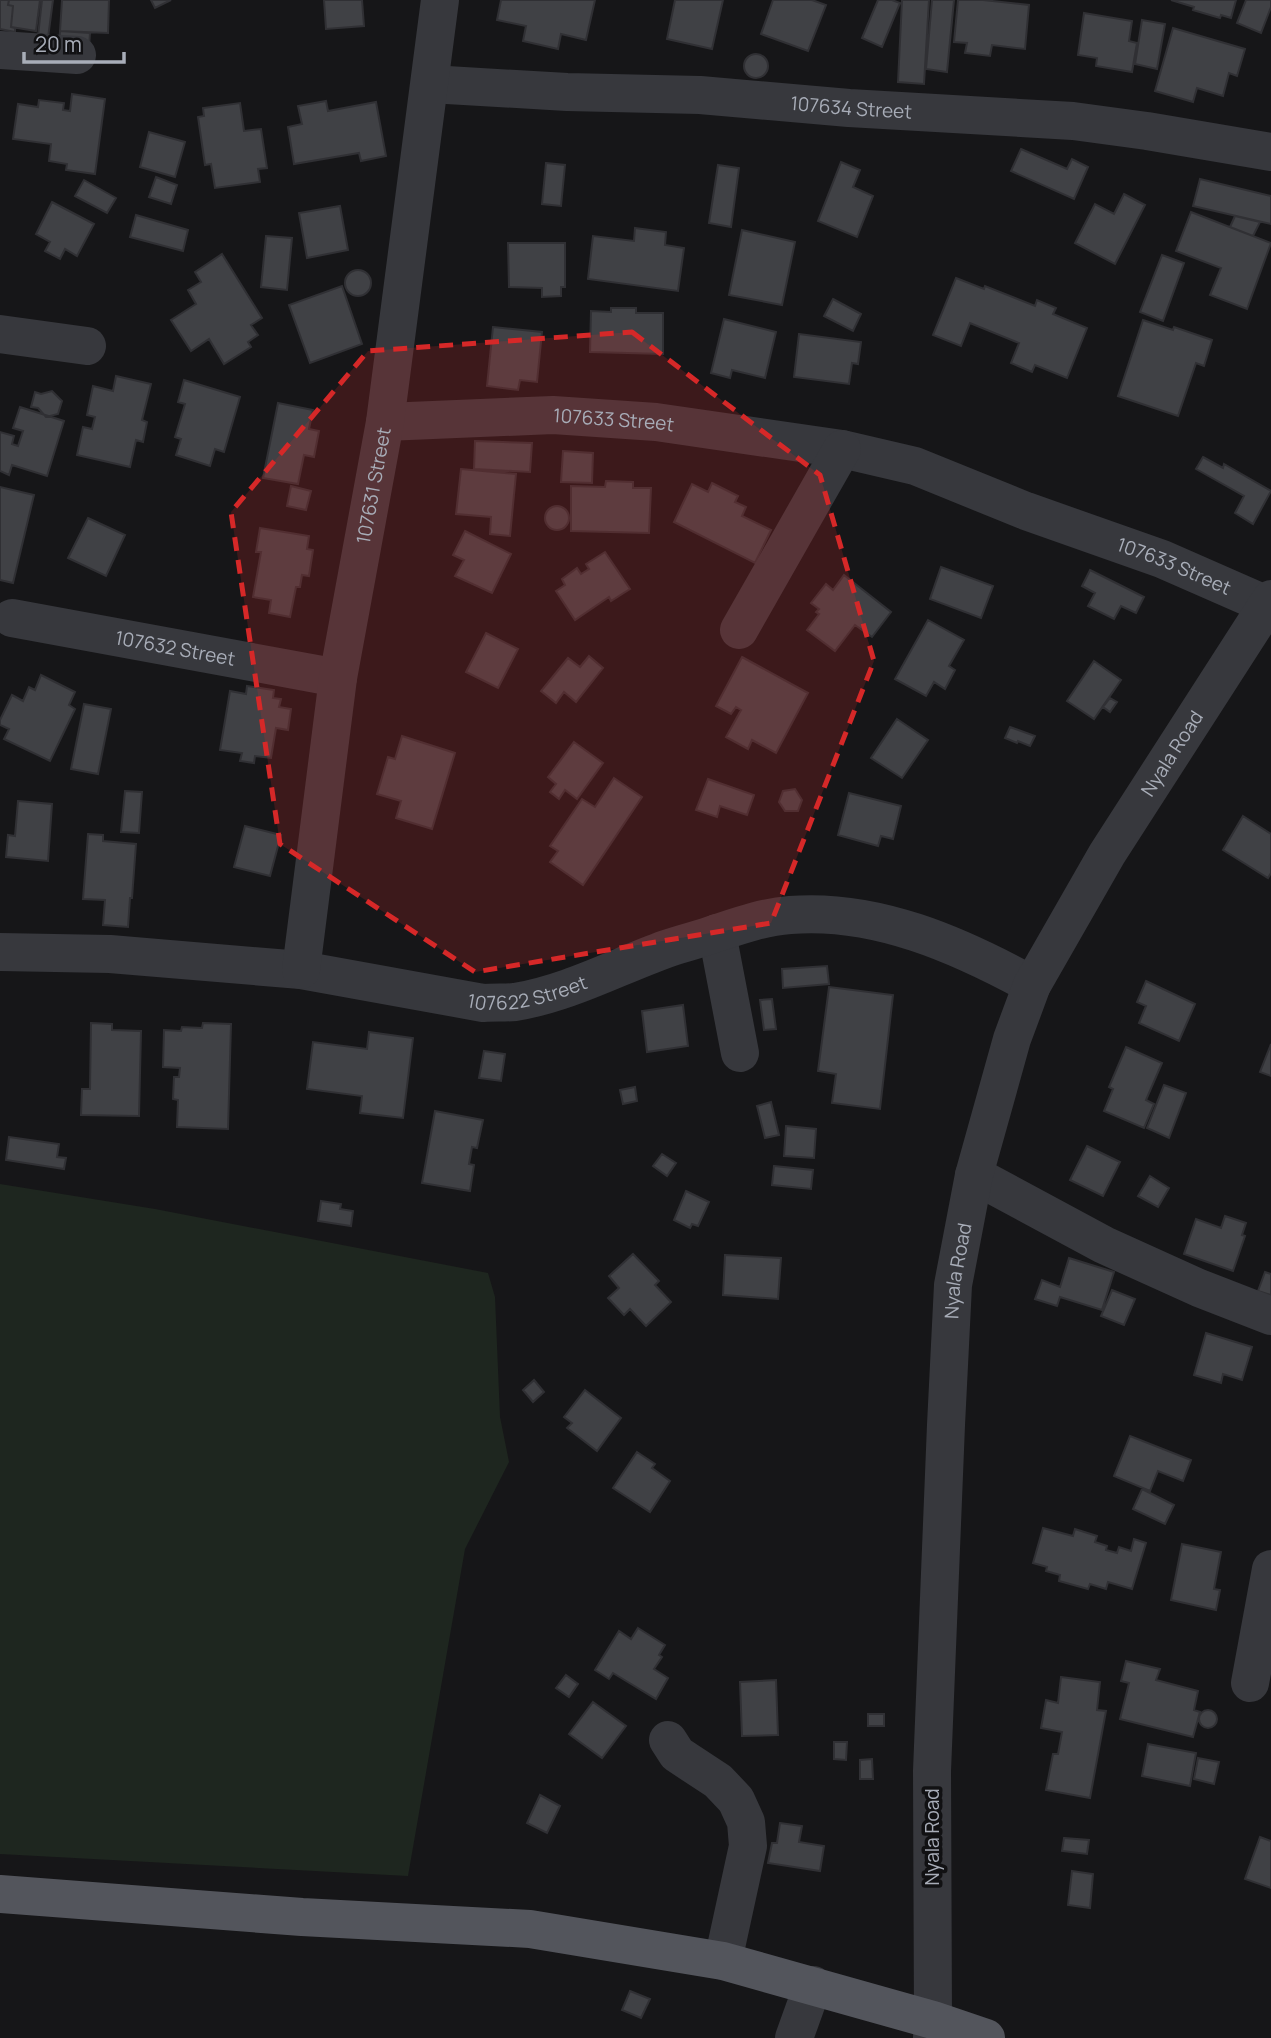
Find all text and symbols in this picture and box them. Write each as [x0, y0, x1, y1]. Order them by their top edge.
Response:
scale bar [24, 21, 124, 65]
text: 20 m [35, 30, 82, 58]
street label: 107634 Street [789, 90, 913, 125]
street label: 107633 Street [552, 402, 676, 437]
street label: 107631 Street [350, 425, 397, 546]
street label: 107633 Street [1114, 531, 1235, 601]
street label: 107632 Street [113, 624, 237, 672]
street label: Nyala Road [1135, 705, 1209, 801]
street label: 107622 Street [465, 969, 591, 1016]
street label: Nyala Road [938, 1221, 978, 1320]
street label: Nyala Road [919, 1788, 945, 1886]

